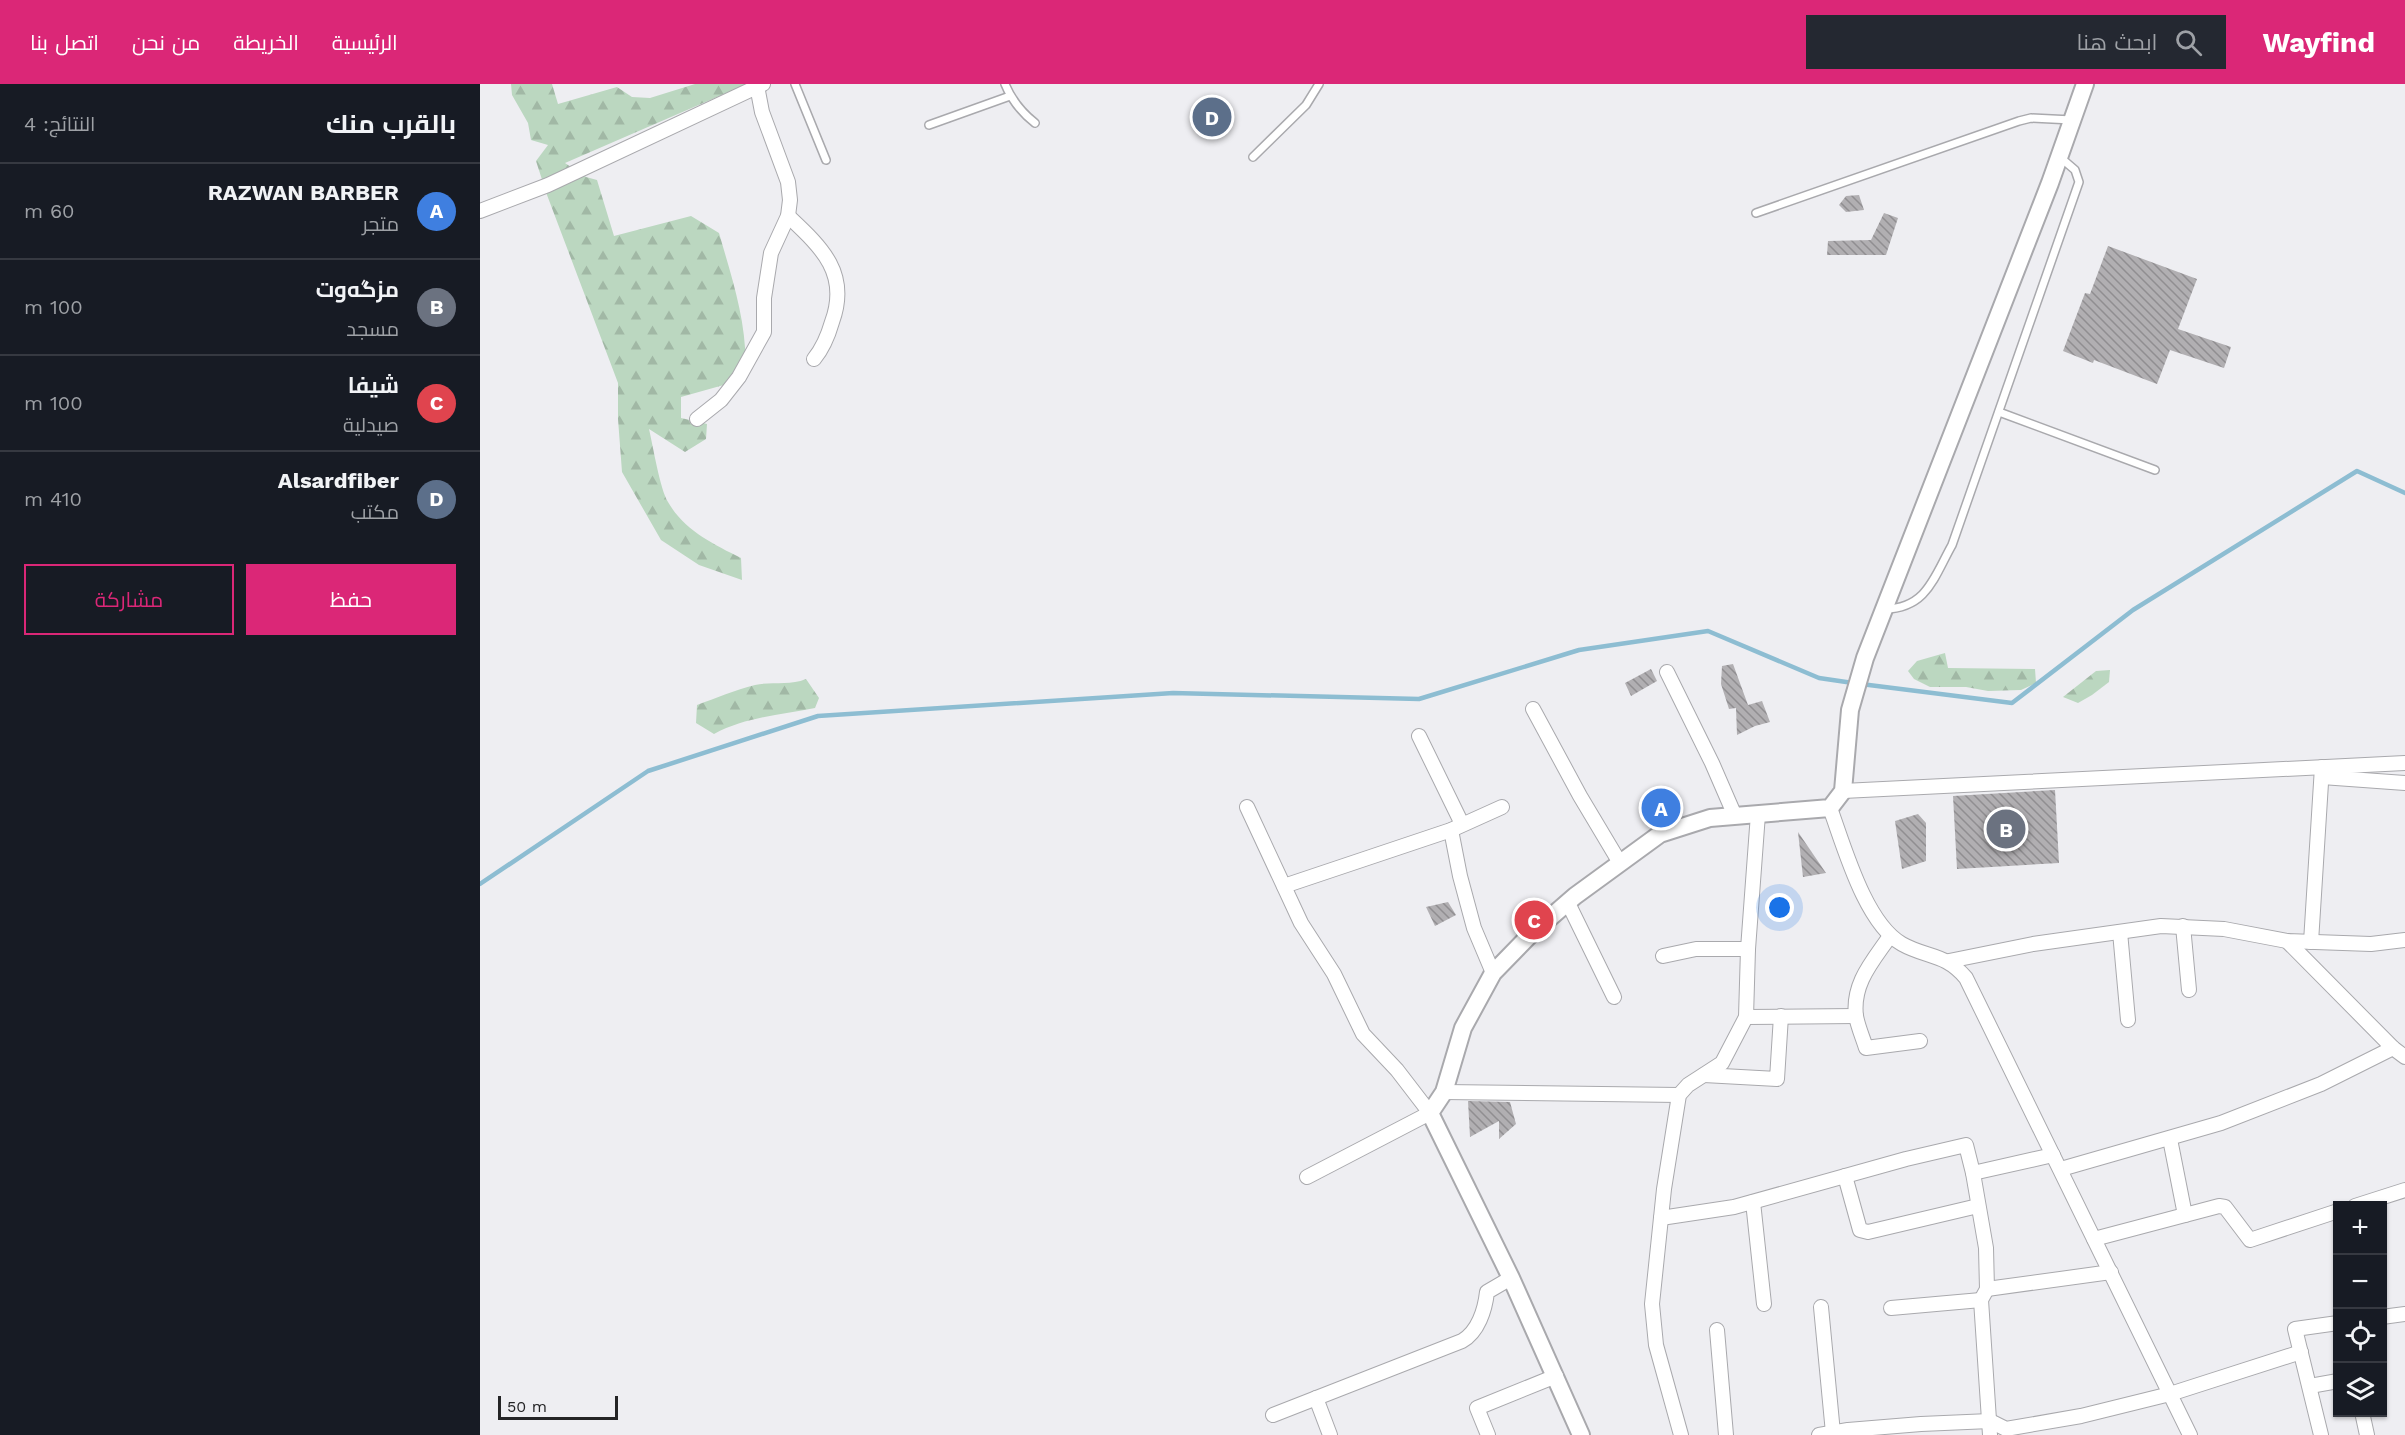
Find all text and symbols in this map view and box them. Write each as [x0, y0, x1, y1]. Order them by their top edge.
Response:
search box [1806, 15, 2226, 69]
icon: search [2172, 26, 2205, 59]
text: Wayfind [2262, 26, 2375, 59]
text: اتصل بنا [30, 30, 99, 55]
text: من نحن [132, 30, 200, 55]
text: الخريطة [233, 30, 299, 55]
text: الرئيسية [332, 30, 398, 55]
text: ابحث هنا [2076, 30, 2157, 55]
pin: D [1192, 94, 1232, 140]
text: بالقرب منك [326, 109, 456, 139]
text: النتائج: 4 [24, 112, 95, 136]
text: RAZWAN BARBER [208, 180, 399, 205]
text: 60 m [24, 199, 75, 223]
text: A [430, 199, 443, 223]
text: متجر [362, 212, 399, 236]
text: مزگه‌وت [316, 277, 399, 302]
text: 100 m [24, 295, 83, 319]
text: B [430, 295, 443, 319]
text: مسجد [346, 317, 399, 341]
text: شیفا [348, 373, 399, 398]
text: 100 m [24, 391, 83, 415]
text: C [430, 391, 443, 415]
text: صيدلية [343, 413, 399, 437]
text: Alsardfiber [278, 468, 399, 493]
text: 410 m [24, 487, 82, 511]
text: D [429, 487, 444, 511]
text: مكتب [351, 500, 399, 524]
button: مشاركة [24, 564, 234, 635]
button: حفظ [246, 564, 456, 635]
pin: A [1642, 786, 1680, 830]
pin: B [1986, 806, 2026, 852]
your location [1765, 893, 1794, 922]
pin: C [1514, 898, 1554, 942]
map controls [2333, 1201, 2387, 1417]
button: + [2333, 1201, 2387, 1255]
button: − [2333, 1255, 2387, 1309]
button: locate [2333, 1309, 2387, 1363]
button: layers [2333, 1363, 2387, 1417]
scale bar [498, 1393, 618, 1420]
text: 50 m [507, 1397, 547, 1416]

